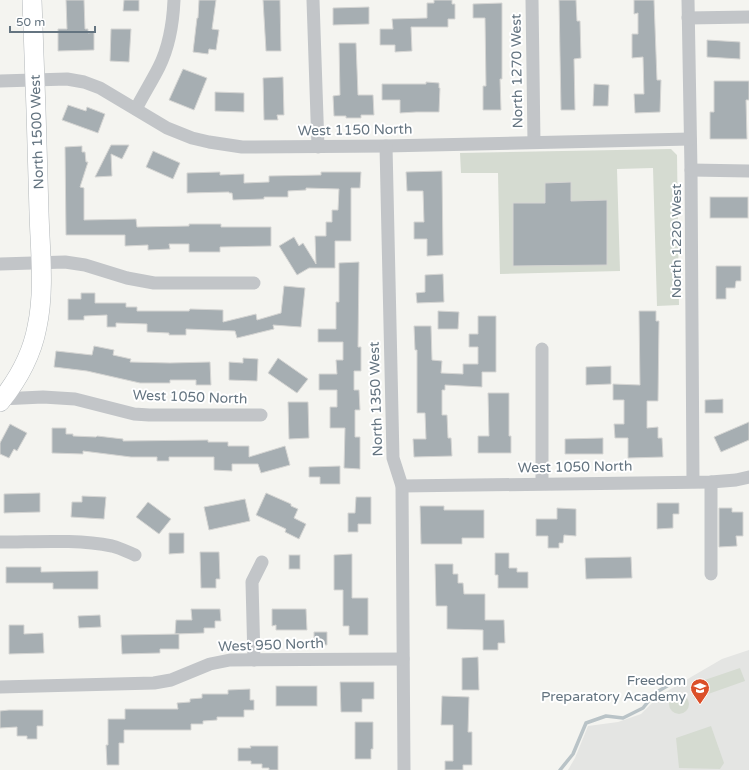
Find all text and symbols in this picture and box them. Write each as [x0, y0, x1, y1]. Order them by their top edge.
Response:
scale bar [10, 8, 95, 34]
street label: North 1270 West [507, 13, 526, 128]
text: 50 m [16, 15, 45, 29]
street label: North 1500 West [26, 74, 47, 190]
street label: West 1150 North [298, 121, 412, 139]
street label: North 1220 West [668, 183, 685, 298]
street label: North 1350 West [365, 341, 386, 457]
street label: West 1050 North [132, 387, 248, 407]
street label: West 1050 North [518, 458, 632, 476]
street label: West 950 North [218, 635, 324, 655]
place label: Freedom Preparatory Academy [541, 672, 686, 705]
school or university icon: Freedom Preparatory Academy [689, 677, 711, 705]

